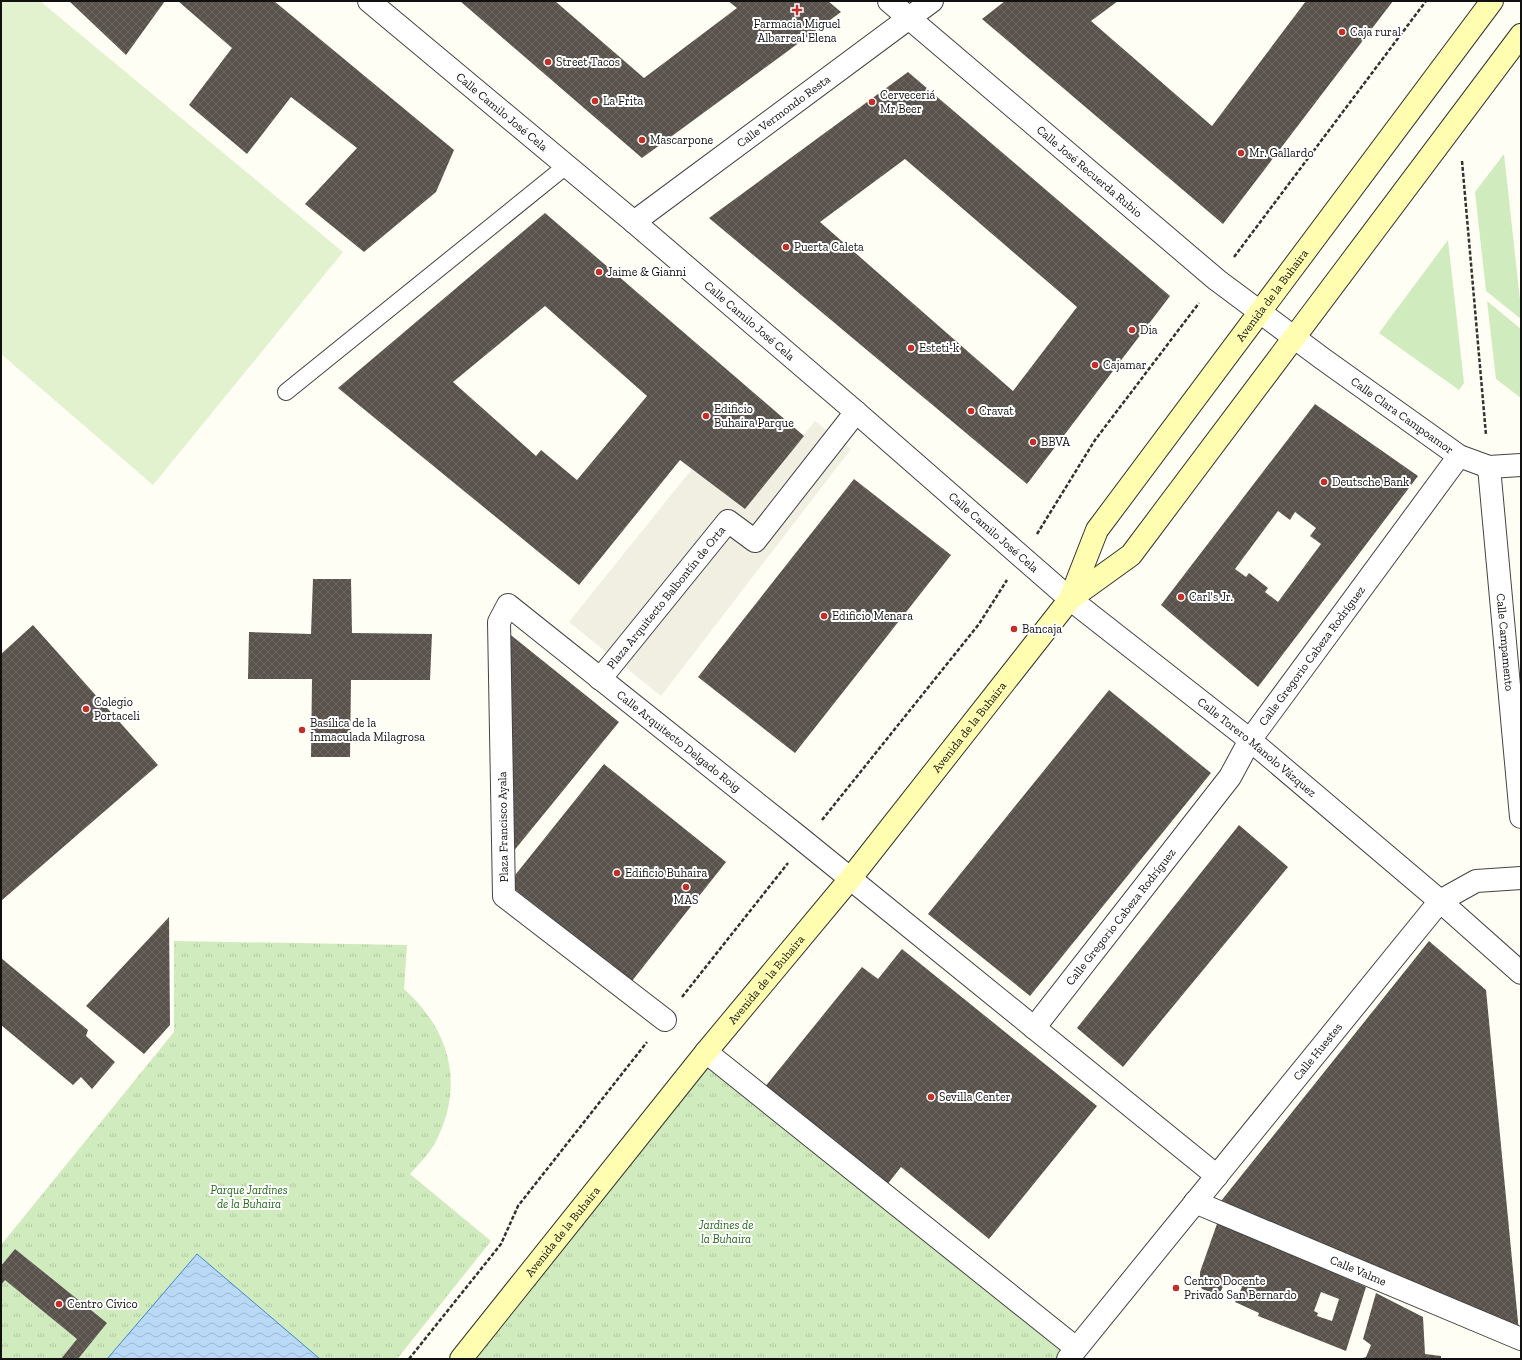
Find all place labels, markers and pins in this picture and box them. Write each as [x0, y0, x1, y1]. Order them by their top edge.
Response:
marker: Farmacia Miguel Albarreal Elena [792, 5, 802, 15]
place label: Farmacia Miguel Albarreal Elena [753, 17, 841, 45]
place label: Caja rural [1350, 25, 1401, 40]
marker: Caja rural [1337, 27, 1347, 37]
place label: Street Tacos [556, 55, 620, 69]
marker: Street Tacos [543, 57, 553, 67]
place label: Cerveceriá Mr Beer [880, 88, 936, 116]
place label: La Frita [603, 94, 644, 108]
marker: La Frita [590, 96, 600, 106]
marker: Cerveceriá Mr Beer [867, 97, 877, 107]
place label: Mascarpone [650, 133, 714, 147]
marker: Mascarpone [637, 135, 647, 145]
place label: Mr. Gallardo [1249, 146, 1314, 160]
marker: Mr. Gallardo [1236, 148, 1246, 158]
place label: Puerta Caleta [794, 240, 864, 254]
marker: Puerta Caleta [781, 242, 791, 252]
place label: Jaime & Gianni [607, 265, 687, 279]
marker: Jaime & Gianni [594, 267, 604, 277]
place label: Dia [1140, 323, 1158, 337]
marker: Dia [1127, 325, 1137, 335]
place label: Esteti-k [919, 341, 960, 355]
marker: Esteti-k [906, 343, 916, 353]
place label: Cajamar [1103, 358, 1147, 373]
marker: Cajamar [1090, 360, 1100, 370]
place label: Edificio Buhaira Parque [714, 402, 794, 430]
place label: Cravat [979, 404, 1014, 418]
marker: Cravat [966, 406, 976, 416]
marker: Edificio Buhaira Parque [701, 411, 711, 421]
place label: BBVA [1041, 435, 1070, 449]
marker: BBVA [1028, 437, 1038, 447]
place label: Deutsche Bank [1332, 475, 1410, 489]
marker: Deutsche Bank [1319, 477, 1329, 487]
place label: Carl's Jr. [1189, 590, 1233, 604]
marker: Carl's Jr. [1176, 592, 1186, 602]
place label: Edificio Menara [832, 609, 913, 623]
marker: Edificio Menara [819, 611, 829, 621]
place label: Bancaja [1022, 622, 1062, 637]
marker: Bancaja [1009, 624, 1019, 634]
place label: Colegio Portaceli [94, 695, 140, 723]
marker: Colegio Portaceli [81, 704, 91, 714]
place label: Basílica de la Inmaculada Milagrosa [310, 716, 425, 744]
marker: Basílica de la Inmaculada Milagrosa [297, 725, 307, 735]
place label: Edificio Buhaira [625, 866, 708, 880]
marker: Edificio Buhaira [612, 868, 622, 878]
marker: MAS [681, 882, 691, 892]
place label: MAS [674, 893, 698, 907]
place label: Sevilla Center [939, 1090, 1011, 1104]
marker: Sevilla Center [926, 1092, 936, 1102]
place label: Centro Docente Privado San Bernardo [1184, 1274, 1297, 1302]
marker: Centro Docente Privado San Bernardo [1171, 1283, 1181, 1293]
place label: Centro Cívico [67, 1297, 138, 1311]
marker: Centro Cívico [54, 1299, 64, 1309]

